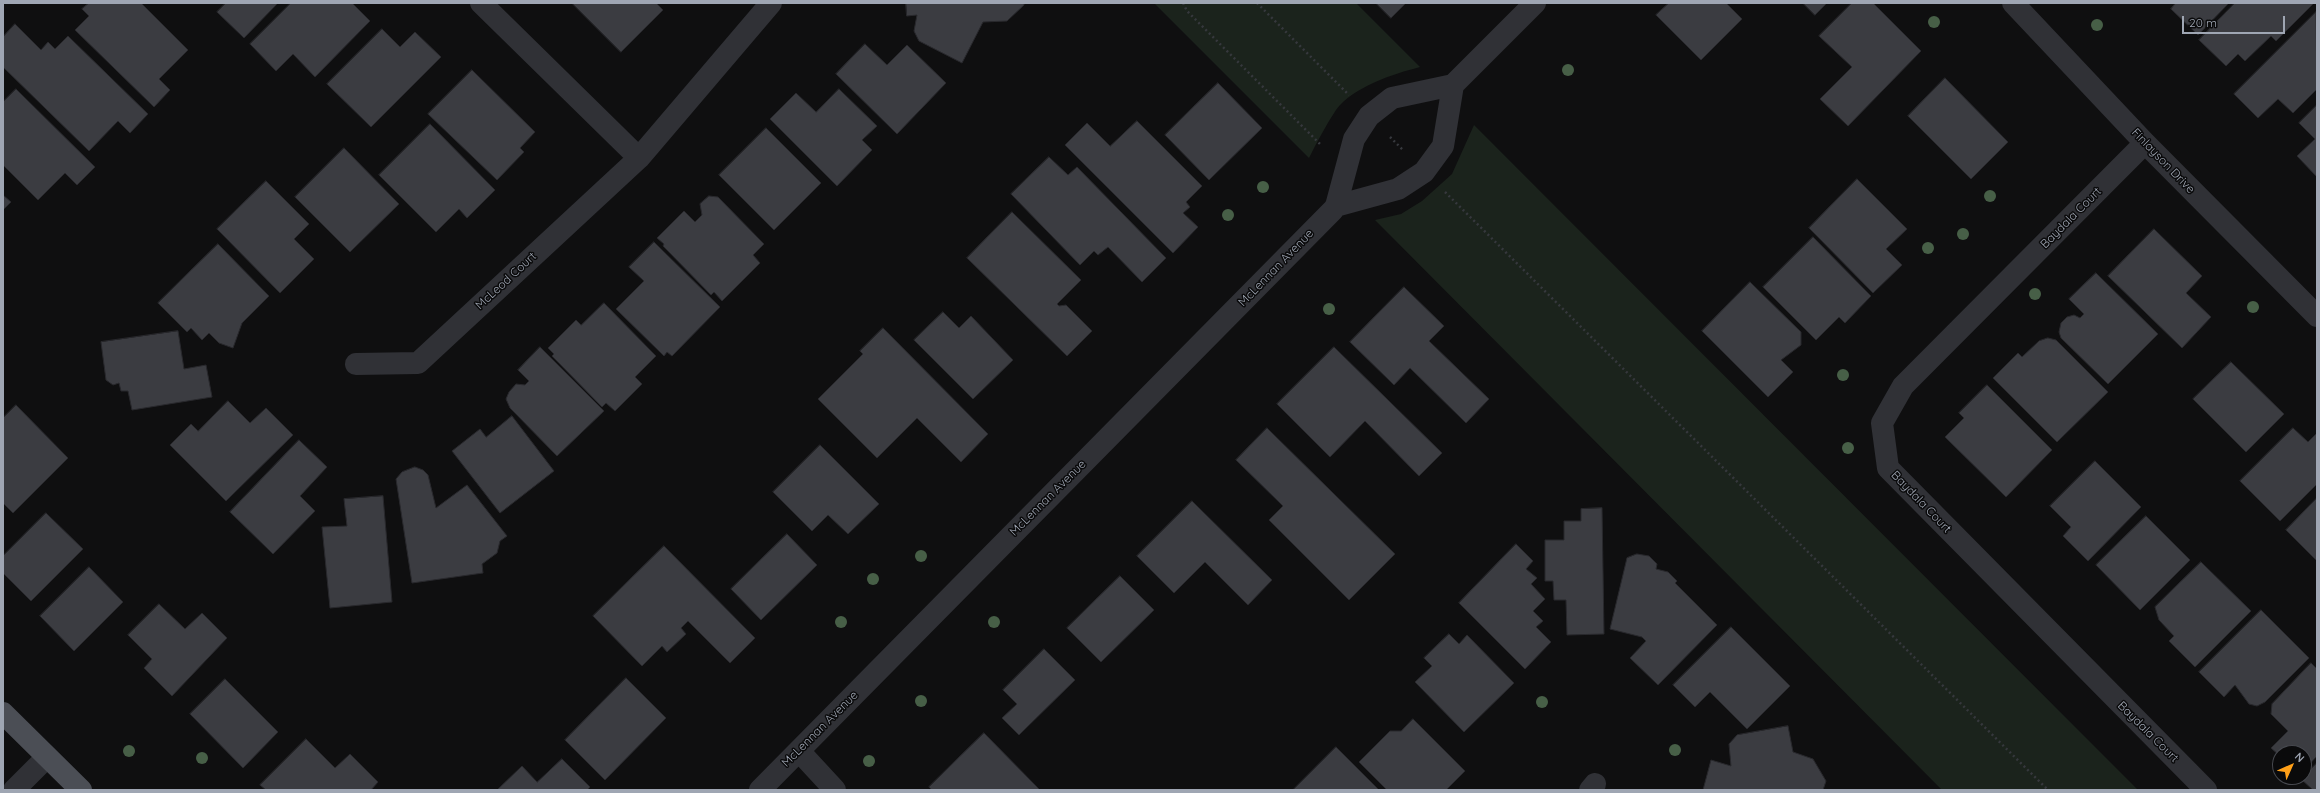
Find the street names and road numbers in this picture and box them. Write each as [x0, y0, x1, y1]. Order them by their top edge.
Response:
street label: Finlayson Drive [2128, 125, 2198, 197]
street label: Baydala Court [2038, 185, 2104, 251]
street label: McLennan Avenue [1235, 226, 1317, 310]
street label: McLeod Court [473, 249, 539, 313]
street label: McLennan Avenue [1007, 457, 1089, 539]
street label: Baydala Court [1888, 468, 1954, 536]
street label: McLennan Avenue [779, 688, 861, 770]
street label: Baydala Court [2115, 699, 2181, 765]

